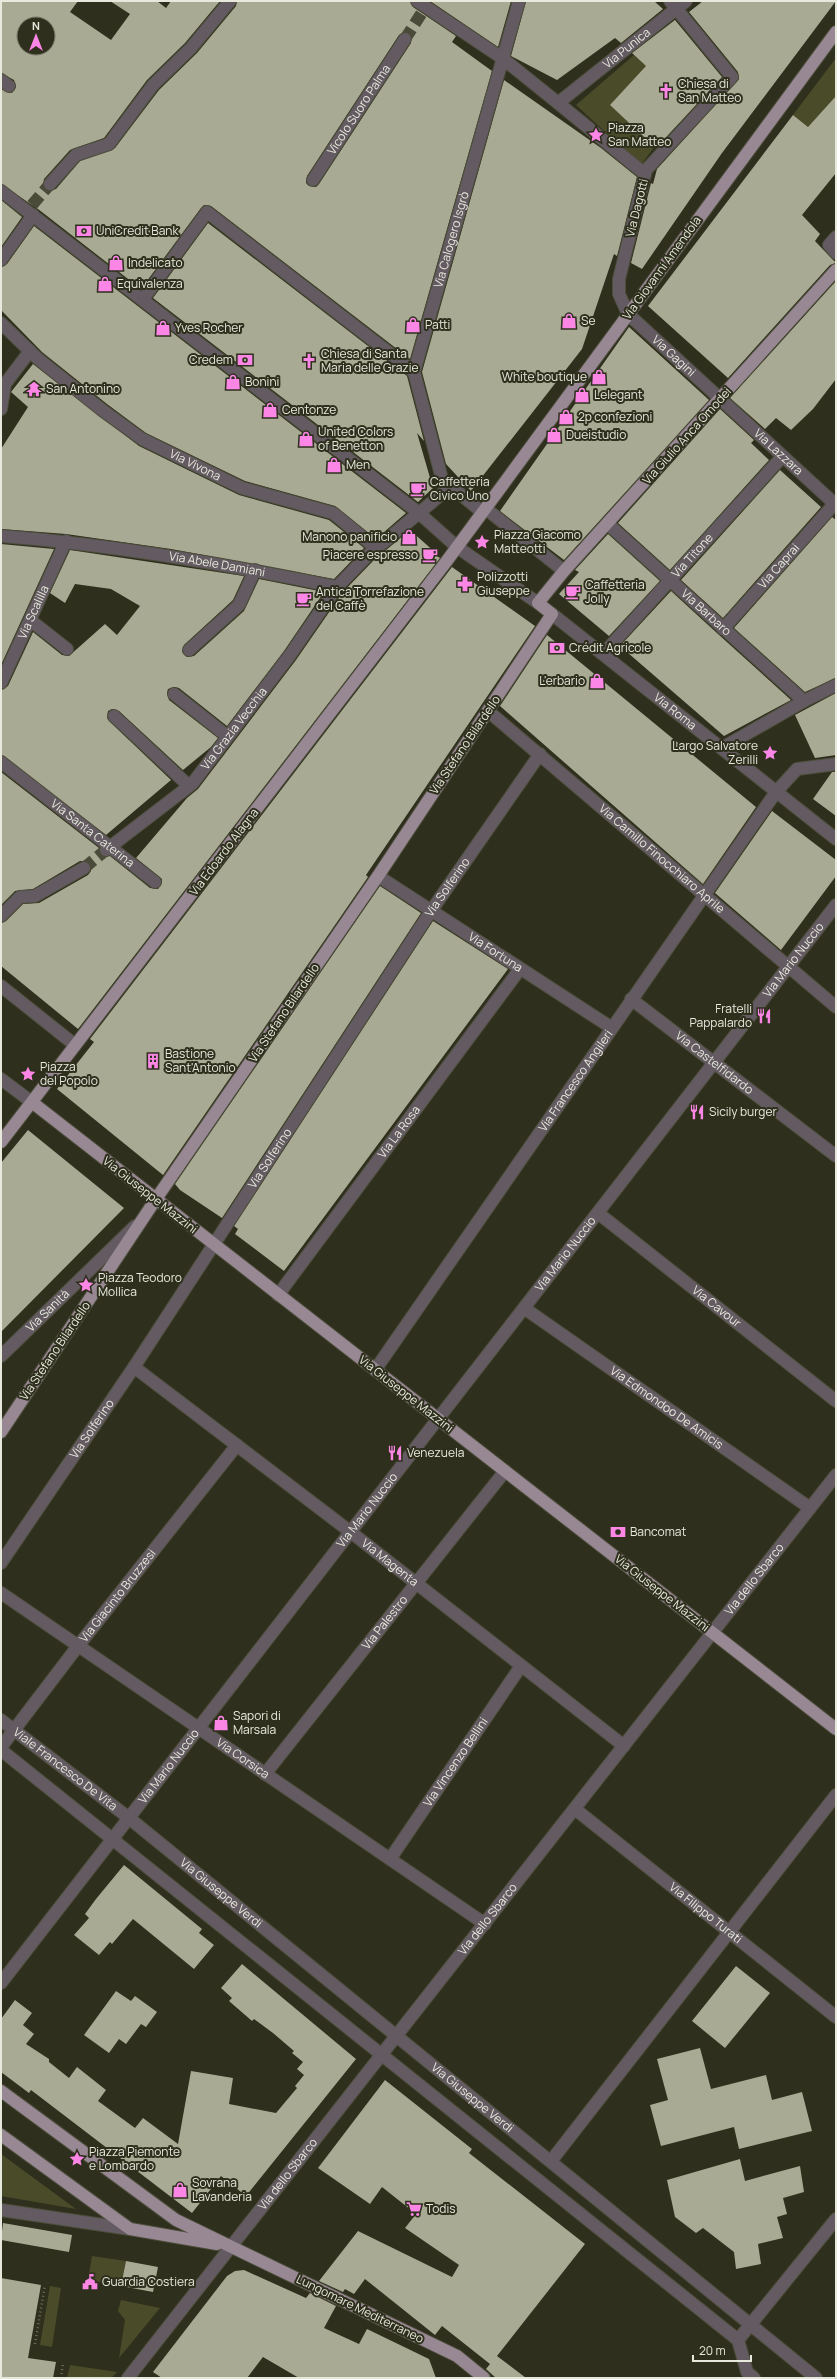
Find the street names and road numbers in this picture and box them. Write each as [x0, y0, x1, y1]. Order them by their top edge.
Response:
street label: Via Punica [599, 24, 654, 72]
street label: Vicolo Suoro Palma [323, 61, 394, 158]
street label: Via Dagotti [621, 177, 652, 239]
street label: Via Calogero Isgrò [429, 189, 473, 290]
street label: Via Giovanni Amendola [618, 212, 705, 323]
street label: Via Gagini [648, 331, 700, 380]
street label: Via Giulio Anca Omodei [638, 383, 735, 488]
street label: Via Lazzara [750, 425, 807, 479]
street label: Via Vivona [167, 445, 224, 484]
street label: Via Titone [667, 529, 717, 581]
street label: Via Caprai [754, 540, 803, 592]
street label: Via Abele Damiani [168, 547, 267, 581]
street label: Via Scalilla [13, 582, 53, 642]
street label: Via Barbaro [677, 585, 735, 639]
street label: Via Grazia Vecchia [197, 683, 271, 773]
street label: Via Roma [650, 689, 700, 733]
street label: Via Stefano Bilardello [425, 692, 504, 797]
street label: Via Santa Caterina [47, 795, 138, 871]
street label: Via Camillo Finocchiaro Aprile [595, 800, 729, 917]
street label: Via Edoardo Alagna [185, 805, 262, 899]
street label: Via Solferino [421, 854, 474, 920]
street label: Via Mario Nuccio [759, 919, 827, 1001]
street label: Via Fortuna [465, 928, 526, 976]
street label: Via Stefano Bilardello [244, 960, 323, 1065]
street label: Via Francesco Angileri [534, 1026, 616, 1135]
street label: Via Castelfidardo [672, 1027, 757, 1098]
street label: Via La Rosa [373, 1102, 424, 1162]
street label: Via Solferino [244, 1125, 295, 1191]
street label: Via Giuseppe Mazzini [99, 1152, 201, 1237]
street label: Via Mario Nuccio [531, 1213, 600, 1295]
street label: Via Cavour [689, 1281, 746, 1331]
street label: Via Sanità [22, 1285, 73, 1335]
street label: Via Stefano Bilardello [15, 1298, 94, 1403]
street label: Via Giuseppe Mazzini [355, 1351, 457, 1436]
street label: Via Edmondoo De Amicis [607, 1362, 727, 1453]
street label: Via Solferino [65, 1396, 118, 1462]
street label: Via Mario Nuccio [332, 1469, 401, 1551]
street label: Via Magenta [358, 1534, 422, 1590]
street label: Via dello Sbarco [720, 1539, 787, 1618]
street label: Via Giacinto Bruzzesi [75, 1545, 160, 1646]
street label: Via Giuseppe Mazzini [611, 1550, 713, 1635]
street label: Via Palestro [358, 1592, 411, 1653]
street label: Via Vincenzo Bellini [419, 1714, 492, 1810]
street label: Viale Francesco De Vita [10, 1723, 121, 1814]
street label: Via Mario Nuccio [134, 1725, 203, 1807]
street label: Via Corsica [213, 1734, 273, 1782]
street label: Via Giuseppe Verdi [177, 1854, 266, 1931]
street label: Via Filippo Turati [666, 1878, 746, 1947]
street label: Via dello Sbarco [454, 1879, 521, 1958]
street label: Via Giuseppe Verdi [428, 2059, 517, 2136]
street label: Via dello Sbarco [254, 2134, 321, 2213]
street label: Lungomare Mediterraneo [294, 2270, 427, 2347]

